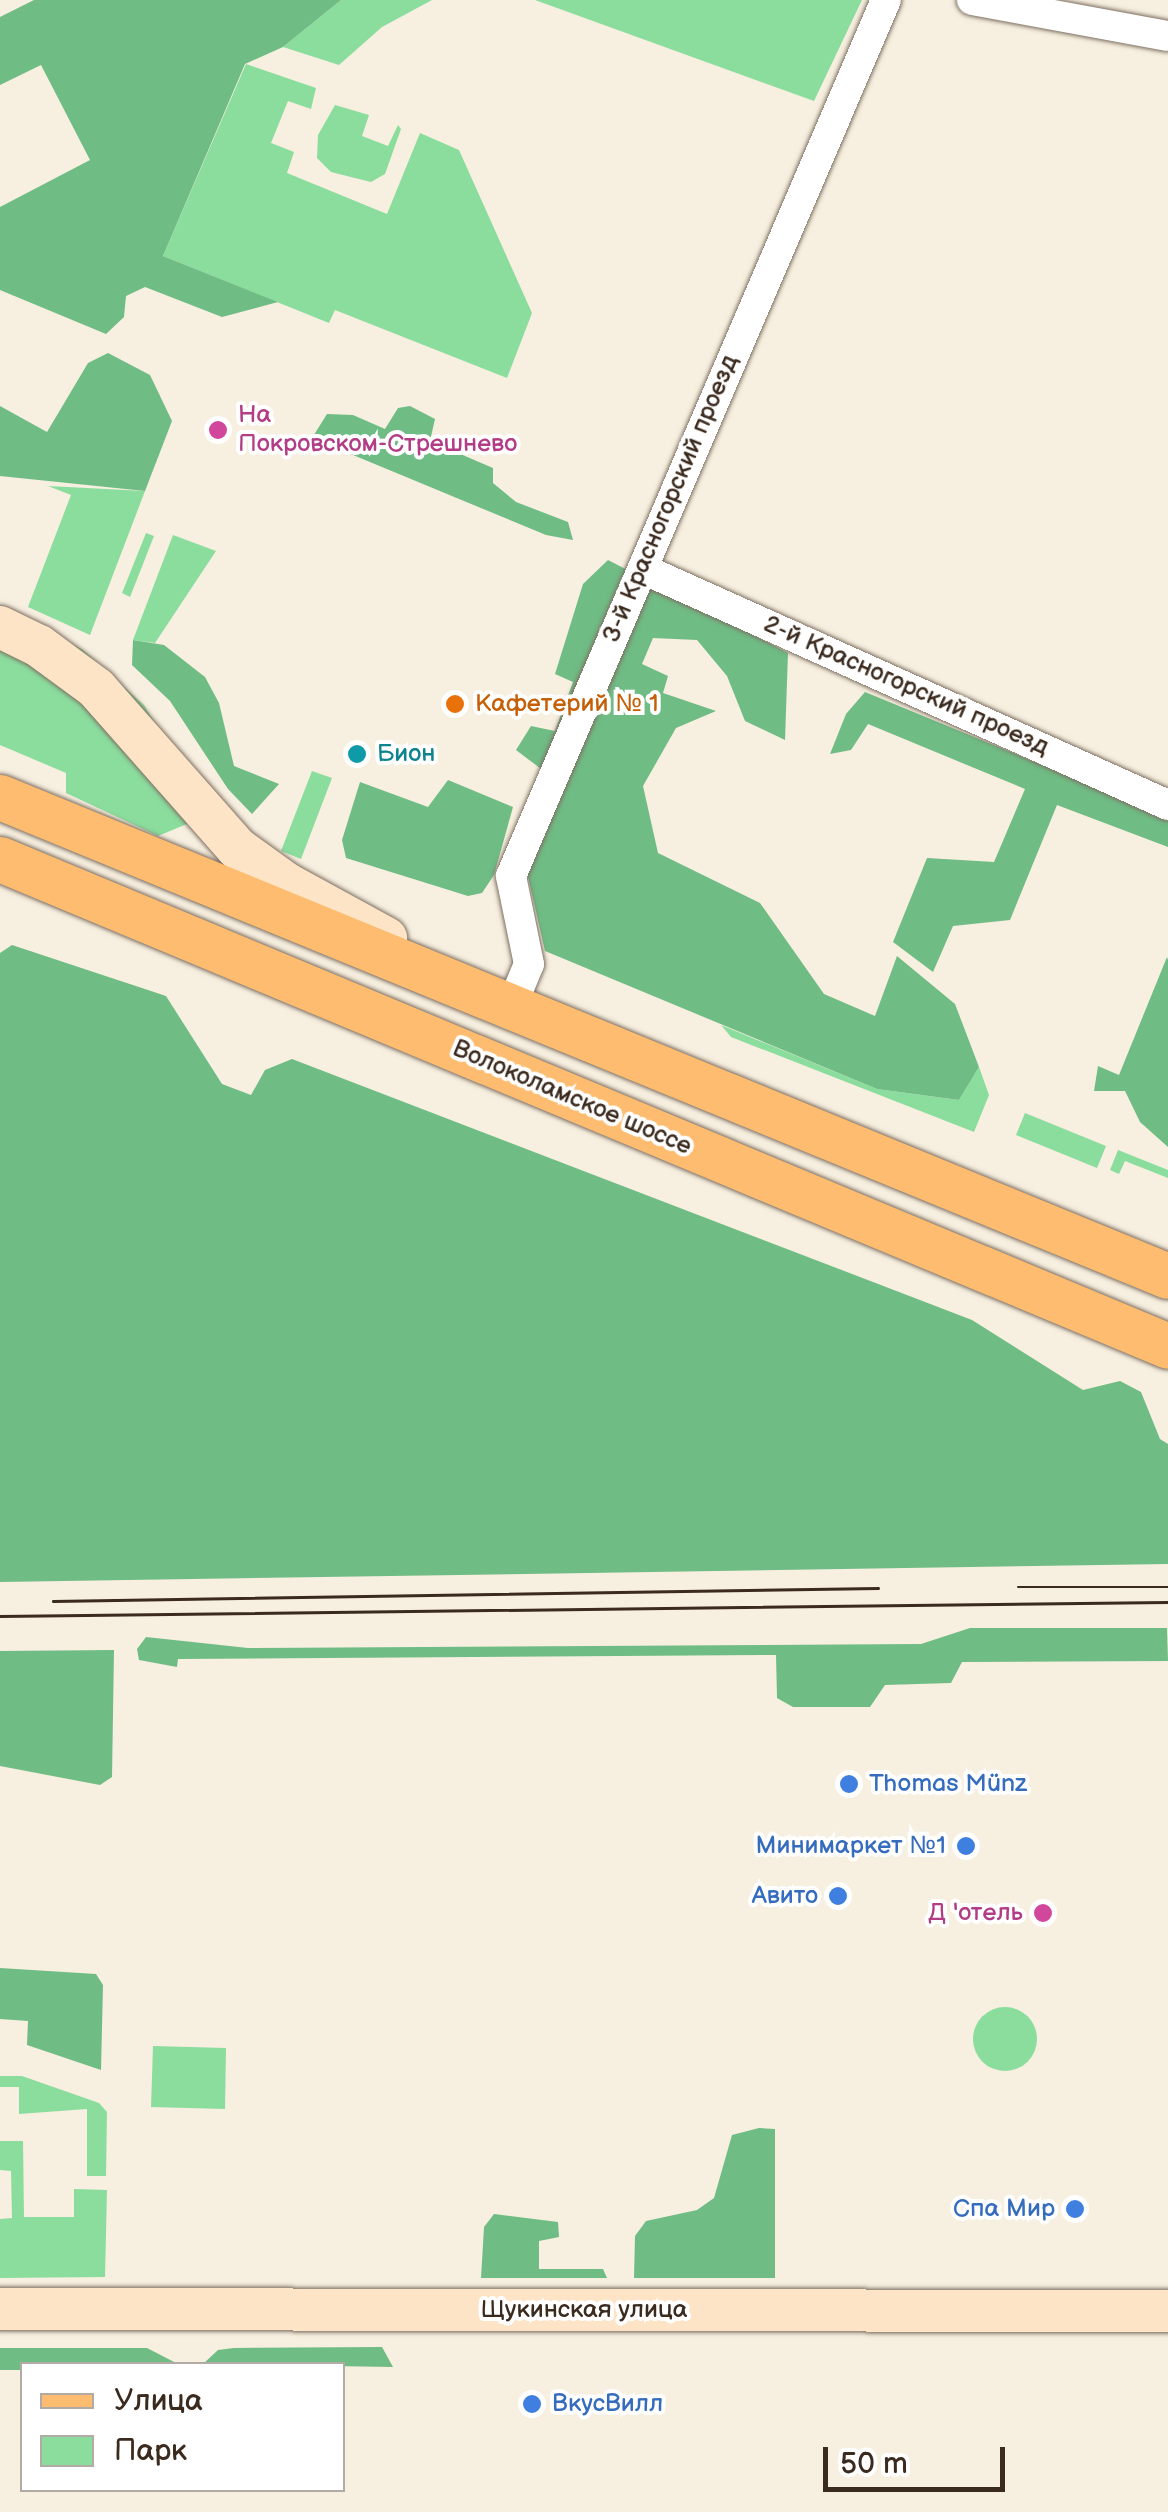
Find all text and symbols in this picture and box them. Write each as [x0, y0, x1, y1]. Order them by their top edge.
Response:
street label: 3-й Красногорский проезд [597, 351, 745, 647]
place label: На Покровском-Стрешнево [238, 401, 517, 460]
marker: На Покровском-Стрешнево [207, 419, 229, 441]
street label: 2-й Красногорский проезд [759, 609, 1053, 763]
place label: Кафетерий № 1 [475, 689, 659, 719]
marker: Кафетерий № 1 [444, 693, 466, 715]
place label: Бион [377, 739, 435, 769]
marker: Бион [346, 743, 368, 765]
street label: Волоколамское шоссе [448, 1034, 696, 1162]
place label: Thomas Münz [869, 1769, 1027, 1799]
marker: Thomas Münz [838, 1773, 860, 1795]
place label: Минимаркет №1 [756, 1831, 946, 1861]
marker: Минимаркет №1 [955, 1835, 977, 1857]
place label: Авито [752, 1881, 818, 1911]
marker: Авито [827, 1885, 849, 1907]
place label: Д 'отель [928, 1898, 1023, 1928]
marker: Д 'отель [1032, 1902, 1054, 1924]
place label: Спа Мир [953, 2194, 1055, 2224]
marker: Спа Мир [1064, 2198, 1086, 2220]
street label: Щукинская улица [480, 2295, 688, 2325]
legend [20, 2362, 345, 2492]
text: Улица [114, 2383, 203, 2419]
place label: ВкусВилл [552, 2389, 663, 2419]
marker: ВкусВилл [521, 2393, 543, 2415]
scale bar [828, 2427, 1010, 2489]
text: Парк [114, 2433, 187, 2469]
text: 50 m [840, 2446, 908, 2482]

